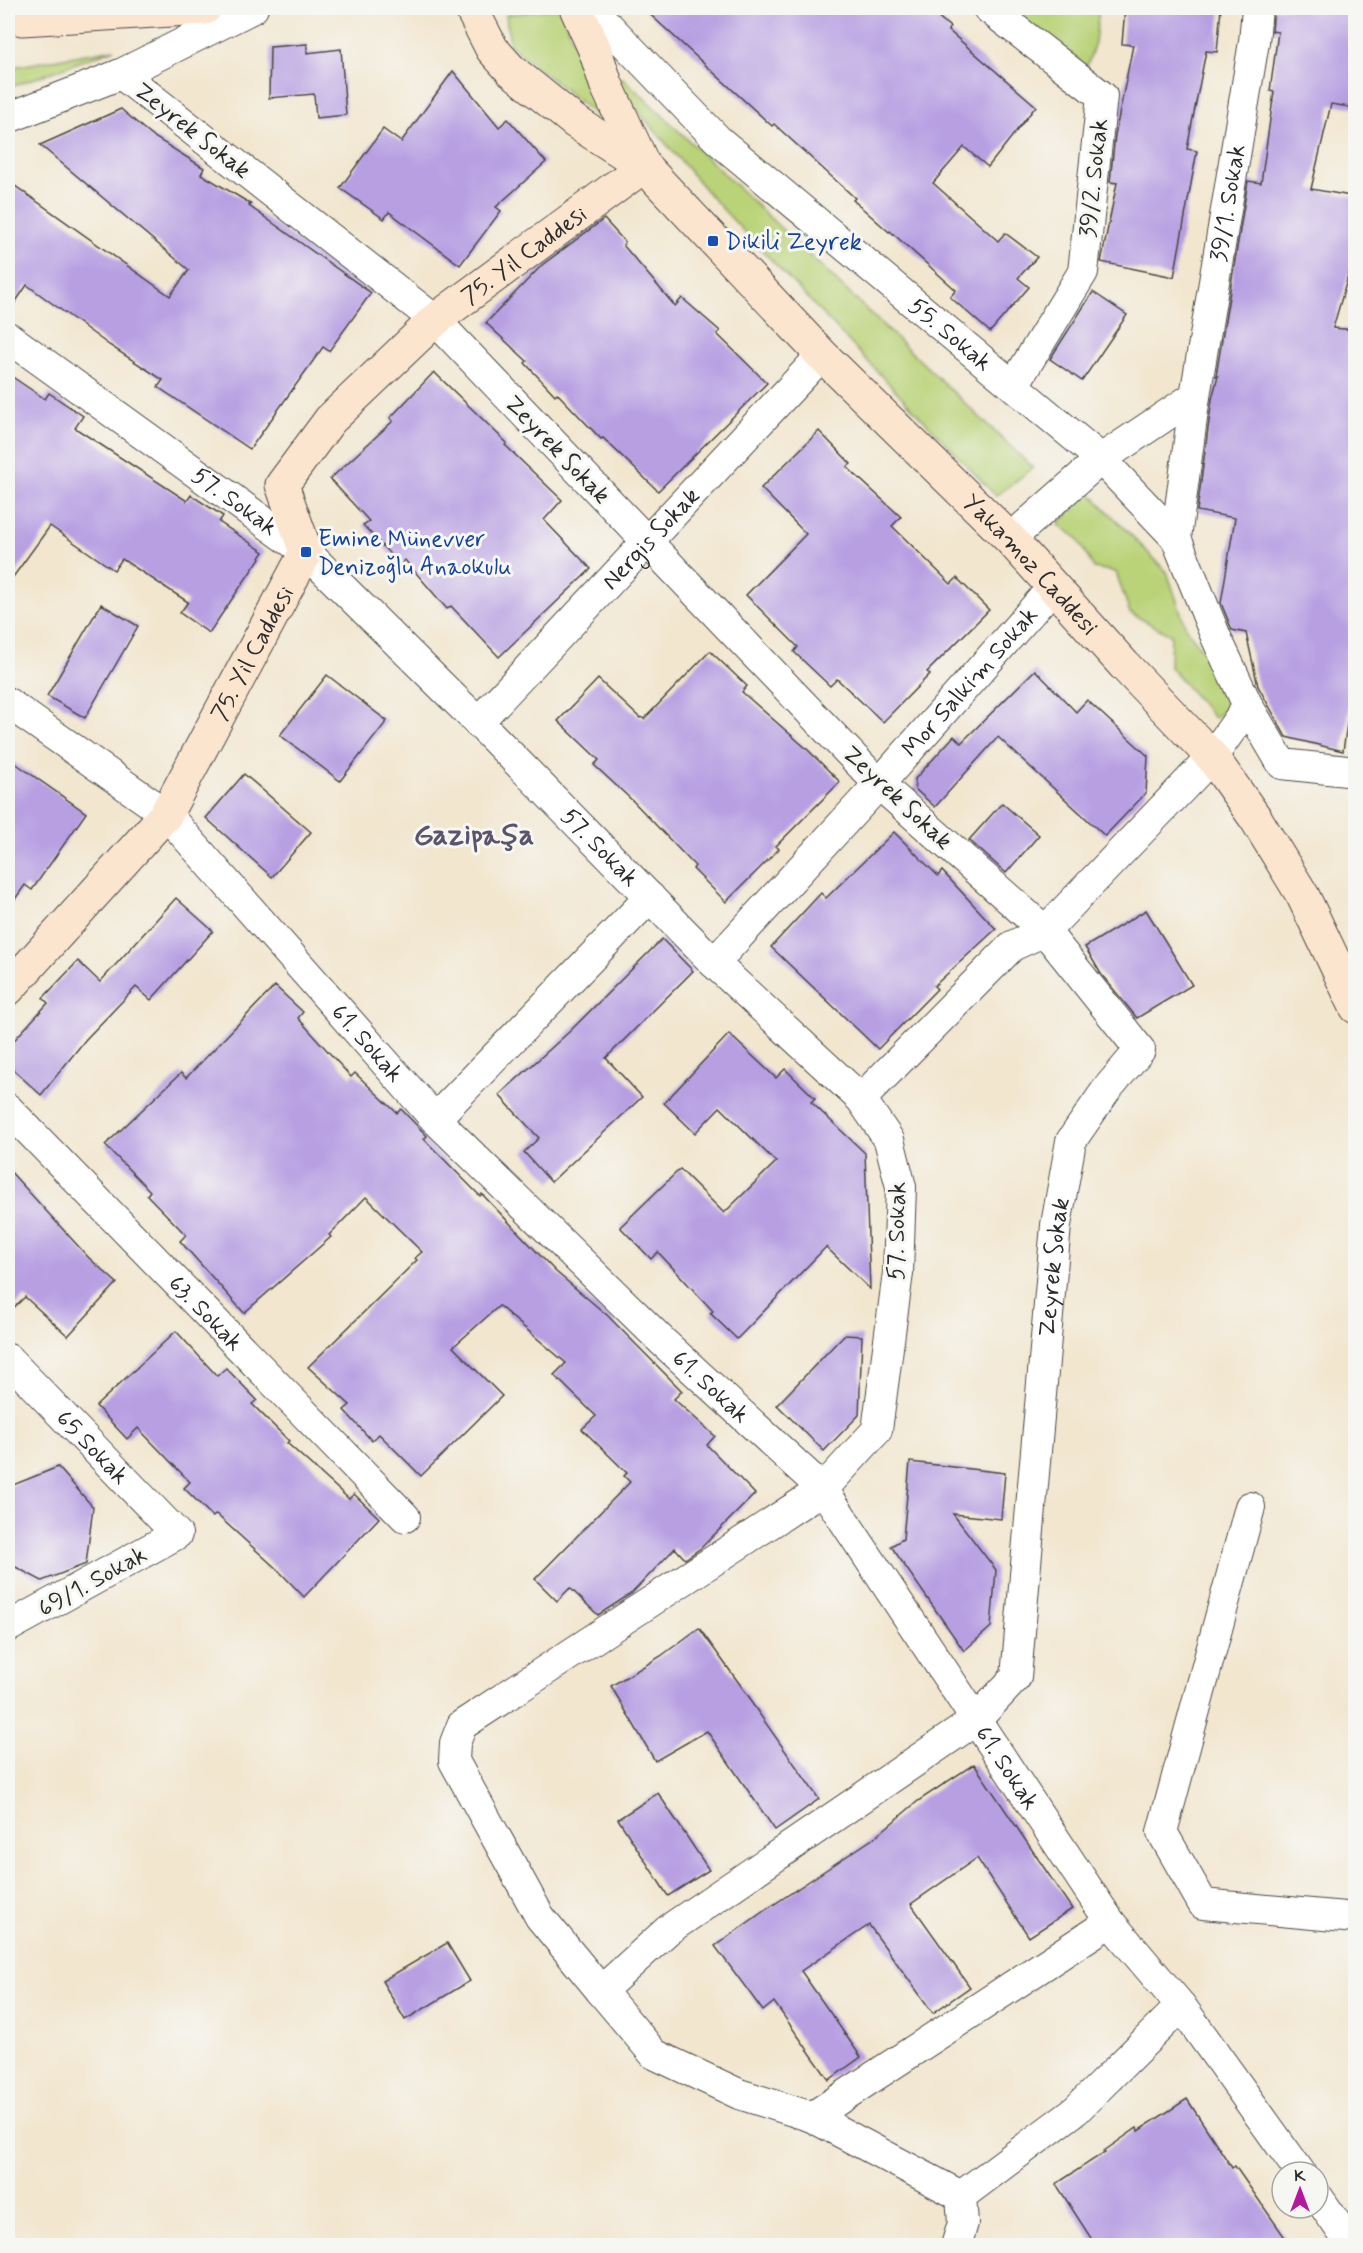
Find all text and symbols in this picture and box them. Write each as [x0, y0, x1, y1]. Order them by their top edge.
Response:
street label: Zeyrek Sokak [127, 76, 257, 186]
street label: 39/2. Sokak [1073, 117, 1116, 239]
street label: 39/1. Sokak [1204, 142, 1254, 264]
street label: 75. Yil Caddesi [456, 199, 594, 312]
place label: Dikili Zeyrek [725, 227, 862, 258]
marker: Dikili Zeyrek [706, 234, 720, 248]
street label: 55. Sokak [902, 291, 998, 379]
street label: Zeyrek Sokak [497, 389, 617, 511]
street label: 57. Sokak [185, 461, 283, 544]
street label: Nergis Sokak [596, 481, 707, 597]
street label: Yakamoz Caddesi [956, 488, 1104, 643]
place label: Emine Münevver Denizoğlu Anaokulu [318, 524, 511, 583]
marker: Emine Münevver Denizoğlu Anaokulu [299, 545, 313, 559]
street label: 75. Yil Caddesi [205, 581, 302, 727]
street label: Mor Salkim Sokak [896, 601, 1046, 765]
street label: Zeyrek Sokak [835, 739, 959, 857]
street label: 57. Sokak [554, 802, 645, 894]
district label: Gazipaşa [414, 816, 534, 855]
street label: 61. Sokak [324, 998, 410, 1090]
street label: 57. Sokak [881, 1181, 914, 1281]
street label: Zeyrek Sokak [1032, 1195, 1078, 1338]
street label: 63. Sokak [161, 1269, 249, 1358]
street label: 61. Sokak [665, 1344, 756, 1431]
street label: 65 Sokak [48, 1404, 135, 1492]
street label: 69/1. Sokak [33, 1540, 153, 1625]
street label: 61. Sokak [967, 1720, 1045, 1816]
north arrow [1270, 2160, 1330, 2220]
text: K [1294, 2166, 1306, 2187]

